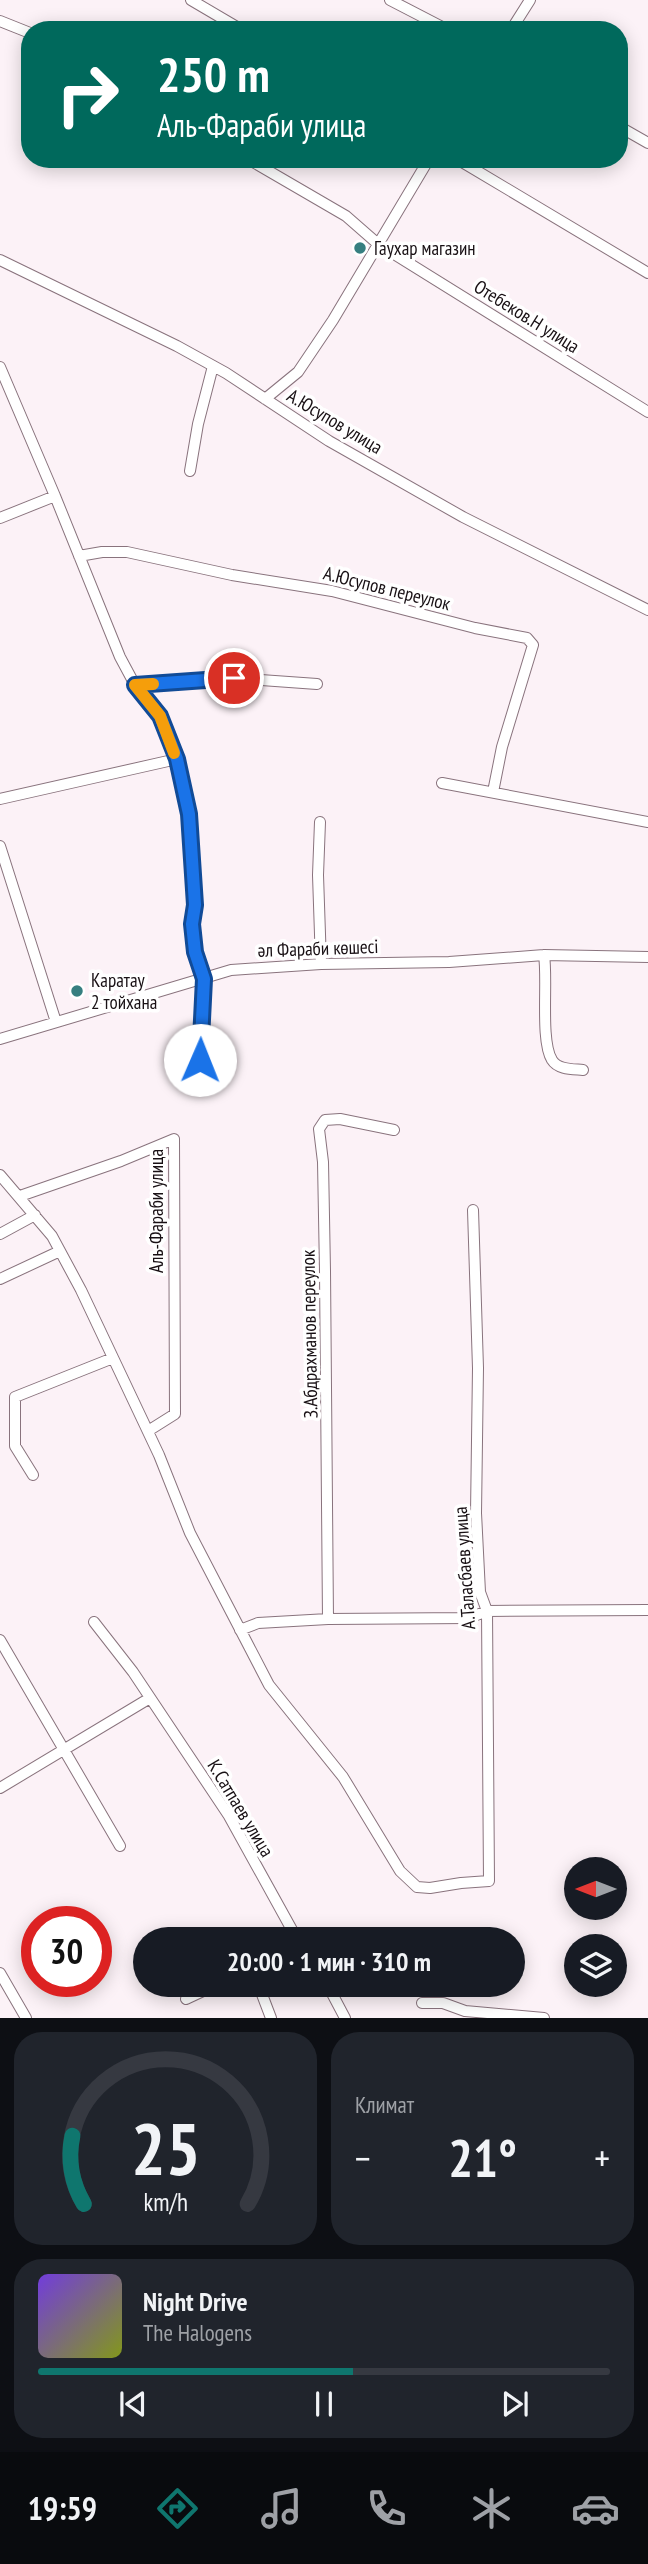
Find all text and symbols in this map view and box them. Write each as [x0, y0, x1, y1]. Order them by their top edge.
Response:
text: 250 m [157, 42, 270, 106]
icon: right [42, 49, 133, 140]
text: Аль-Фараби улица [157, 104, 366, 146]
place label: Гаухар магазин [374, 236, 476, 260]
marker: Гаухар магазин [352, 240, 368, 256]
street label: Отебеков.Н улица [470, 274, 584, 358]
street label: А.Юсупов улица [283, 383, 387, 459]
street label: А.Юсупов переулок [321, 561, 454, 616]
pin [204, 648, 264, 708]
icon: arrive [215, 659, 253, 697]
street label: әл Фараби көшесі [257, 934, 379, 962]
place label: Каратау 2 тойхана [91, 968, 157, 1014]
marker: Каратау 2 тойхана [69, 983, 85, 999]
position arrow [163, 1023, 237, 1097]
street label: Аль-Фараби улица [144, 1149, 168, 1273]
street label: З.Абдрахманов переулок [296, 1249, 322, 1418]
street label: А.Таласбаев улица [448, 1506, 480, 1630]
street label: К.Сатпаев улица [203, 1755, 279, 1861]
north arrow [564, 1857, 626, 1920]
map controls [564, 1857, 627, 1997]
speed limit sign: 30 [21, 1906, 112, 1997]
button: layers [564, 1934, 627, 1997]
text: 20:00 · 1 мин · 310 m [227, 1945, 431, 1978]
text: Климат [355, 2090, 414, 2119]
text: 25 [131, 2101, 200, 2195]
text: 21° [448, 2124, 517, 2191]
text: − [355, 2133, 371, 2182]
text: + [594, 2133, 610, 2182]
text: km/h [143, 2186, 188, 2218]
text: Night Drive [143, 2285, 248, 2318]
text: The Halogens [143, 2318, 252, 2347]
icon: previous [114, 2385, 152, 2423]
icon: pause [305, 2385, 343, 2423]
icon: next [496, 2385, 534, 2423]
icon: directions [153, 2484, 202, 2533]
icon: music [257, 2484, 306, 2533]
icon: phone [362, 2484, 411, 2533]
icon: climate [467, 2484, 516, 2533]
icon: car [571, 2484, 620, 2533]
text: 19:59 [28, 2487, 97, 2529]

